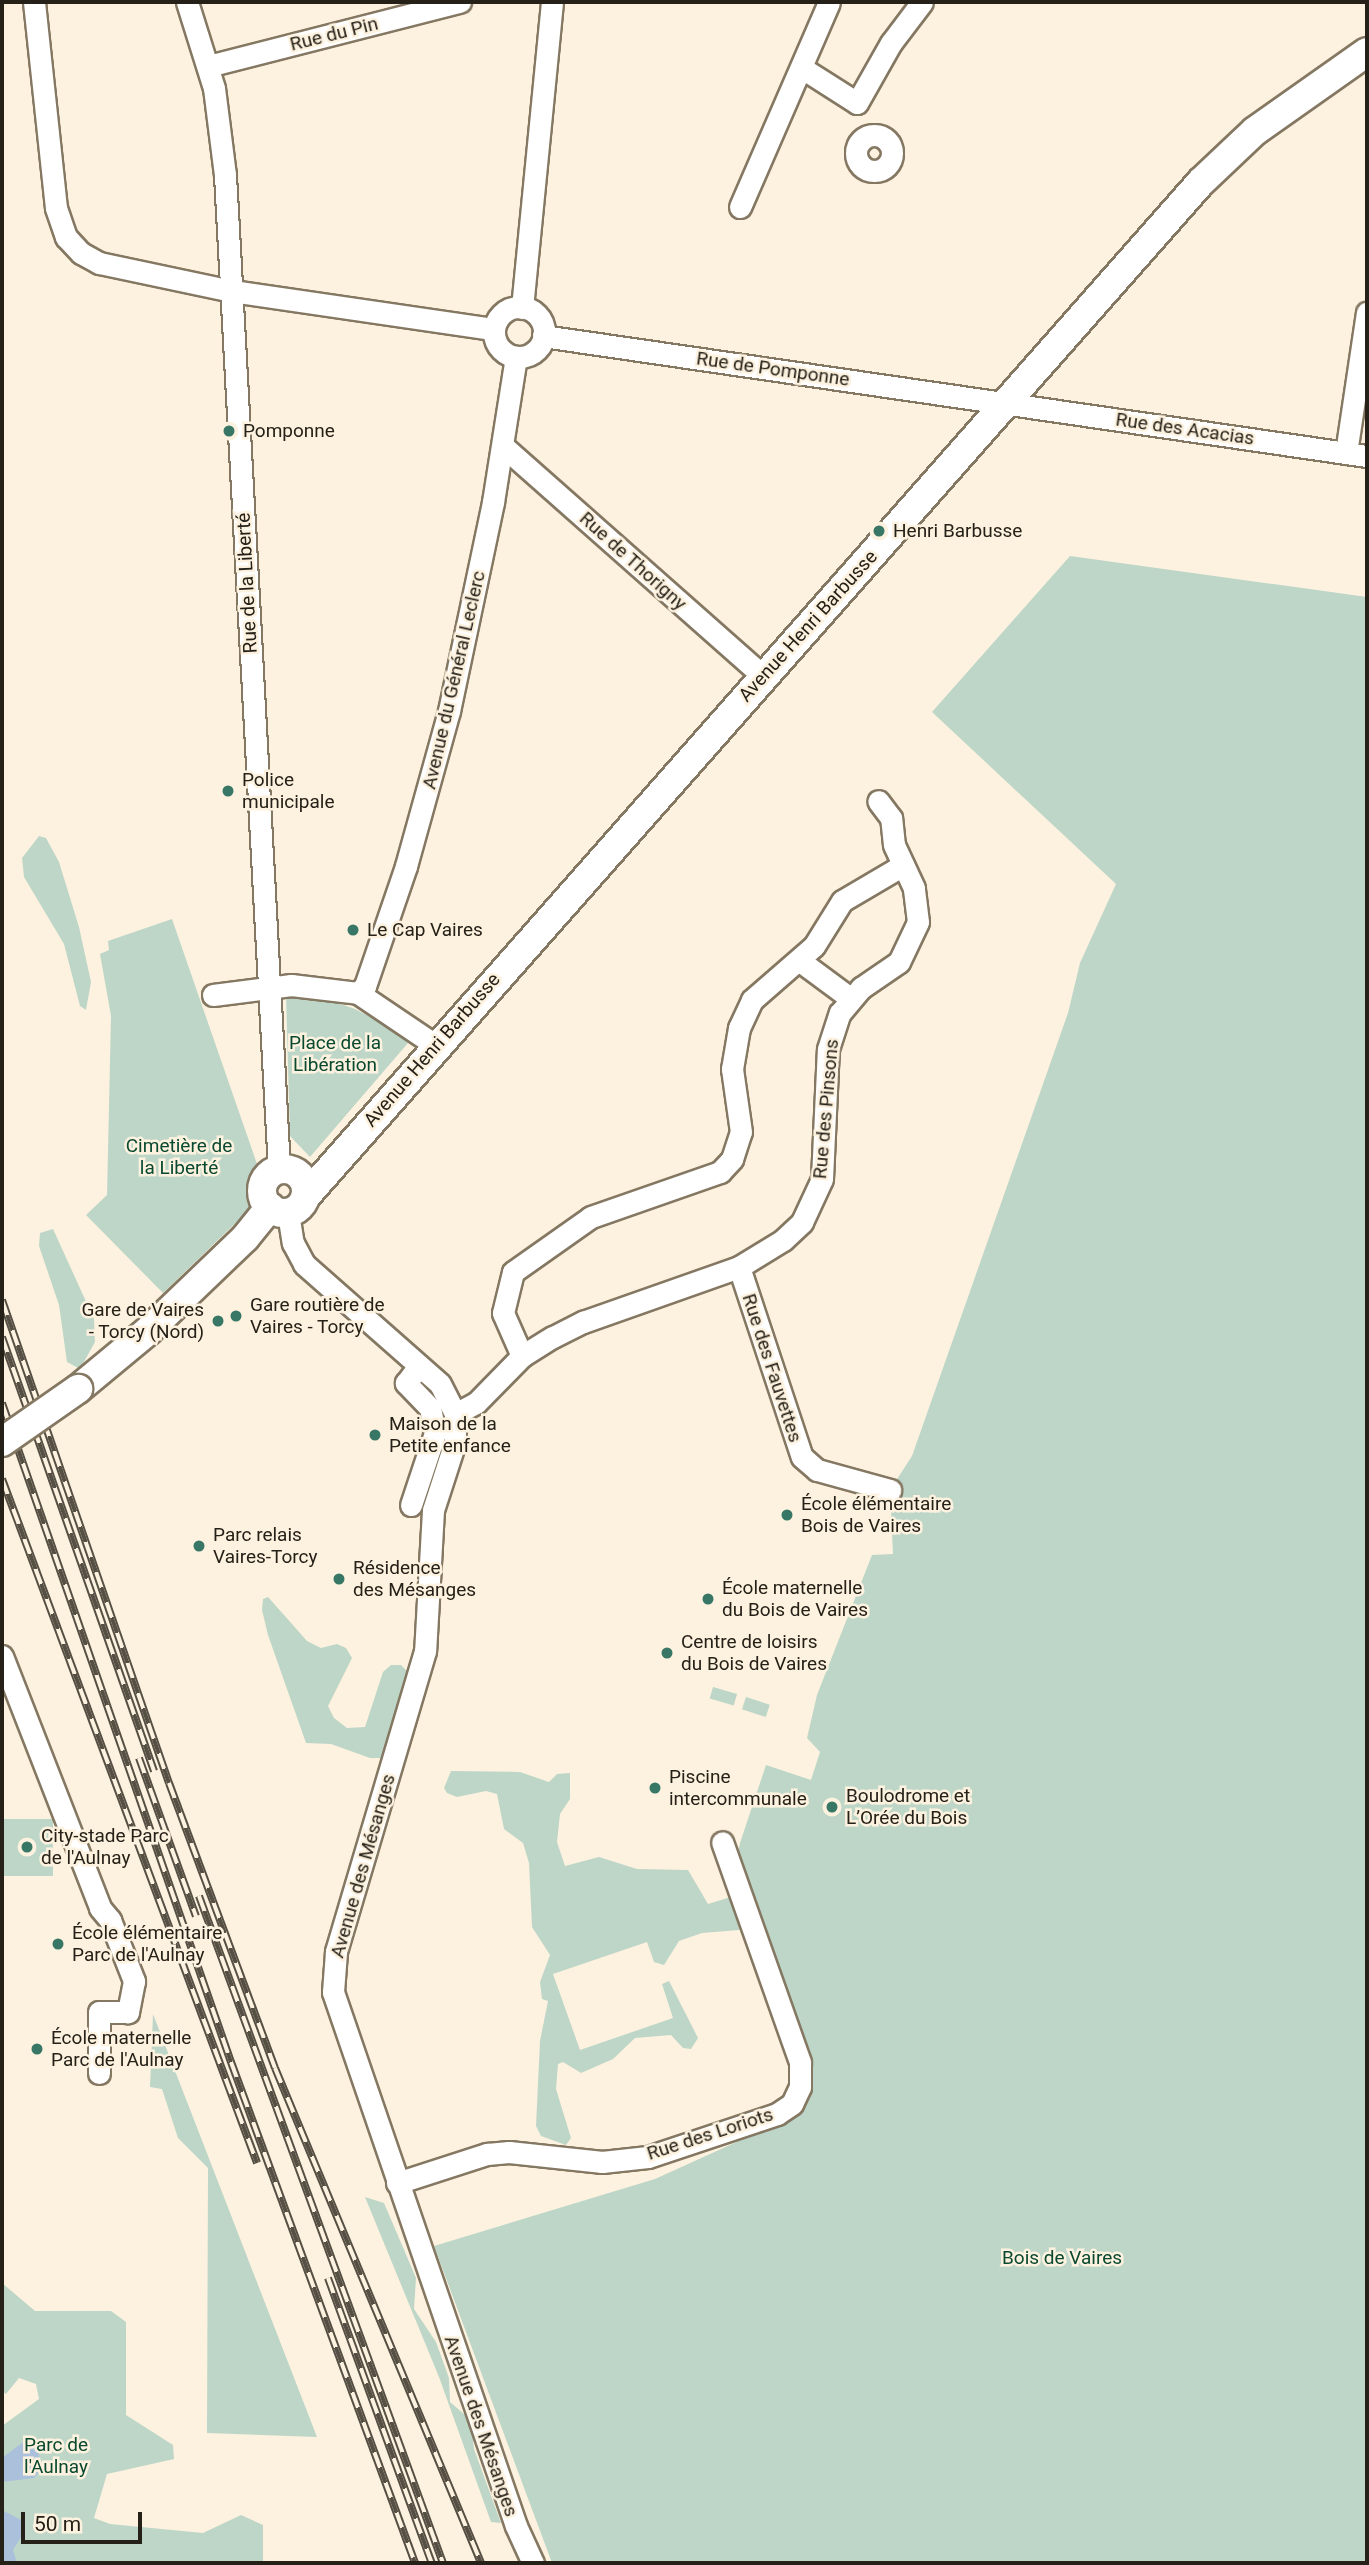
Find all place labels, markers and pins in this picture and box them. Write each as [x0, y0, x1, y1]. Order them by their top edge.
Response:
place label: Pomponne [243, 420, 335, 442]
marker: Pomponne [221, 423, 237, 439]
place label: Henri Barbusse [893, 520, 1022, 542]
marker: Henri Barbusse [871, 523, 887, 539]
place label: Police municipale [242, 769, 335, 813]
marker: Police municipale [220, 783, 236, 799]
place label: Le Cap Vaires [367, 919, 483, 941]
marker: Le Cap Vaires [345, 922, 361, 938]
place label: Gare routière de Vaires - Torcy [250, 1294, 385, 1338]
place label: Gare de Vaires - Torcy (Nord) [81, 1299, 204, 1343]
marker: Gare routière de Vaires - Torcy [228, 1308, 244, 1324]
marker: Gare de Vaires - Torcy (Nord) [210, 1313, 226, 1329]
place label: Maison de la Petite enfance [389, 1413, 511, 1457]
marker: Maison de la Petite enfance [367, 1427, 383, 1443]
place label: École élémentaire Bois de Vaires [801, 1493, 951, 1537]
marker: École élémentaire Bois de Vaires [779, 1507, 795, 1523]
place label: Parc relais Vaires-Torcy [213, 1524, 317, 1568]
marker: Parc relais Vaires-Torcy [191, 1538, 207, 1554]
place label: Résidence des Mésanges [353, 1557, 476, 1601]
marker: Résidence des Mésanges [331, 1571, 347, 1587]
place label: École maternelle du Bois de Vaires [722, 1577, 868, 1621]
marker: École maternelle du Bois de Vaires [700, 1591, 716, 1607]
place label: Centre de loisirs du Bois de Vaires [681, 1631, 827, 1675]
marker: Centre de loisirs du Bois de Vaires [659, 1645, 675, 1661]
place label: Piscine intercommunale [669, 1766, 807, 1810]
marker: Piscine intercommunale [647, 1780, 663, 1796]
place label: Boulodrome et L’Orée du Bois [846, 1785, 970, 1829]
marker: Boulodrome et L’Orée du Bois [824, 1799, 840, 1815]
place label: City-stade Parc de l'Aulnay [41, 1825, 169, 1869]
marker: City-stade Parc de l'Aulnay [19, 1839, 35, 1855]
place label: École élémentaire Parc de l'Aulnay [72, 1922, 222, 1966]
marker: École élémentaire Parc de l'Aulnay [50, 1936, 66, 1952]
place label: École maternelle Parc de l'Aulnay [51, 2027, 191, 2071]
marker: École maternelle Parc de l'Aulnay [29, 2041, 45, 2057]

